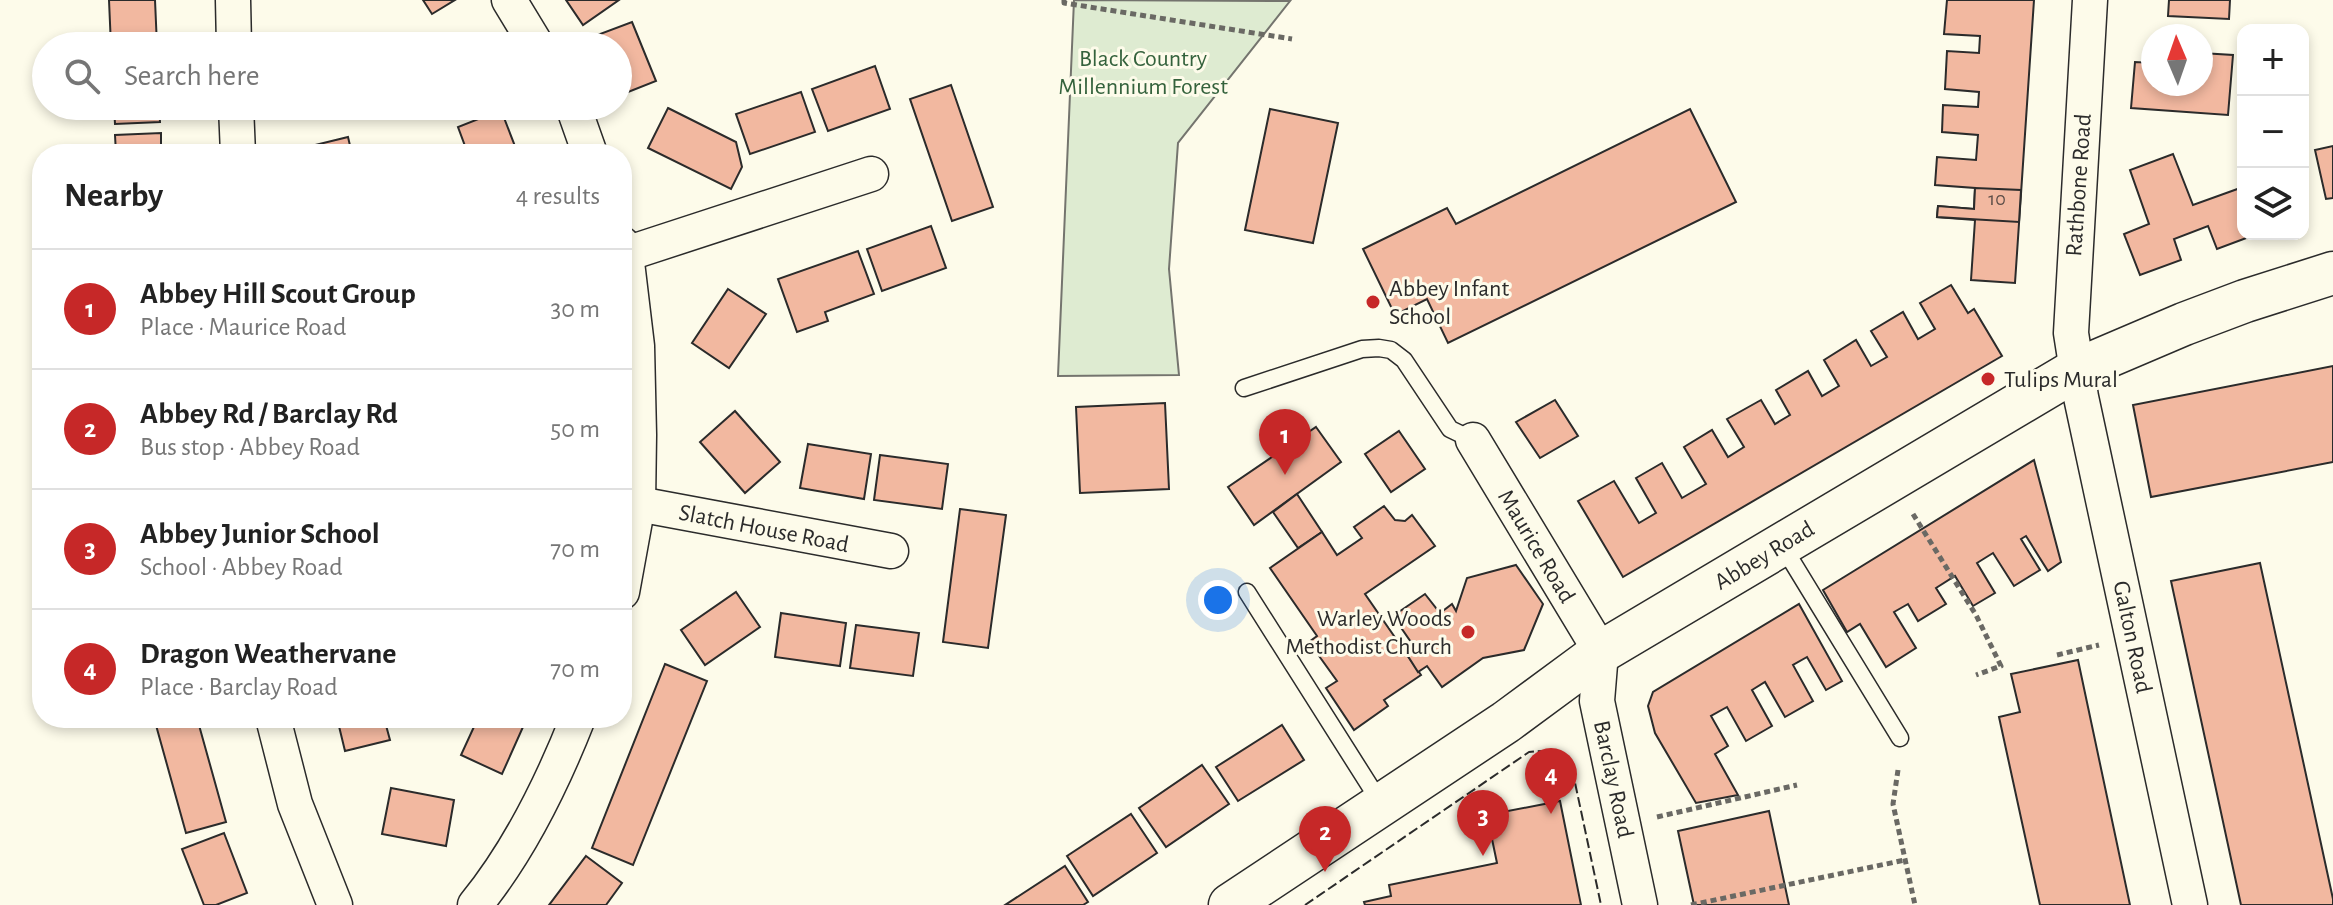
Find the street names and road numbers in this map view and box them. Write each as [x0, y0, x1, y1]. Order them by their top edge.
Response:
street label: Rathbone Road [2062, 113, 2096, 257]
street label: Maurice Road [1493, 486, 1579, 607]
street label: Slatch House Road [677, 501, 851, 557]
street label: Abbey Road [1711, 517, 1819, 595]
street label: Galton Road [2108, 579, 2156, 696]
street label: Barclay Road [1589, 718, 1637, 840]

